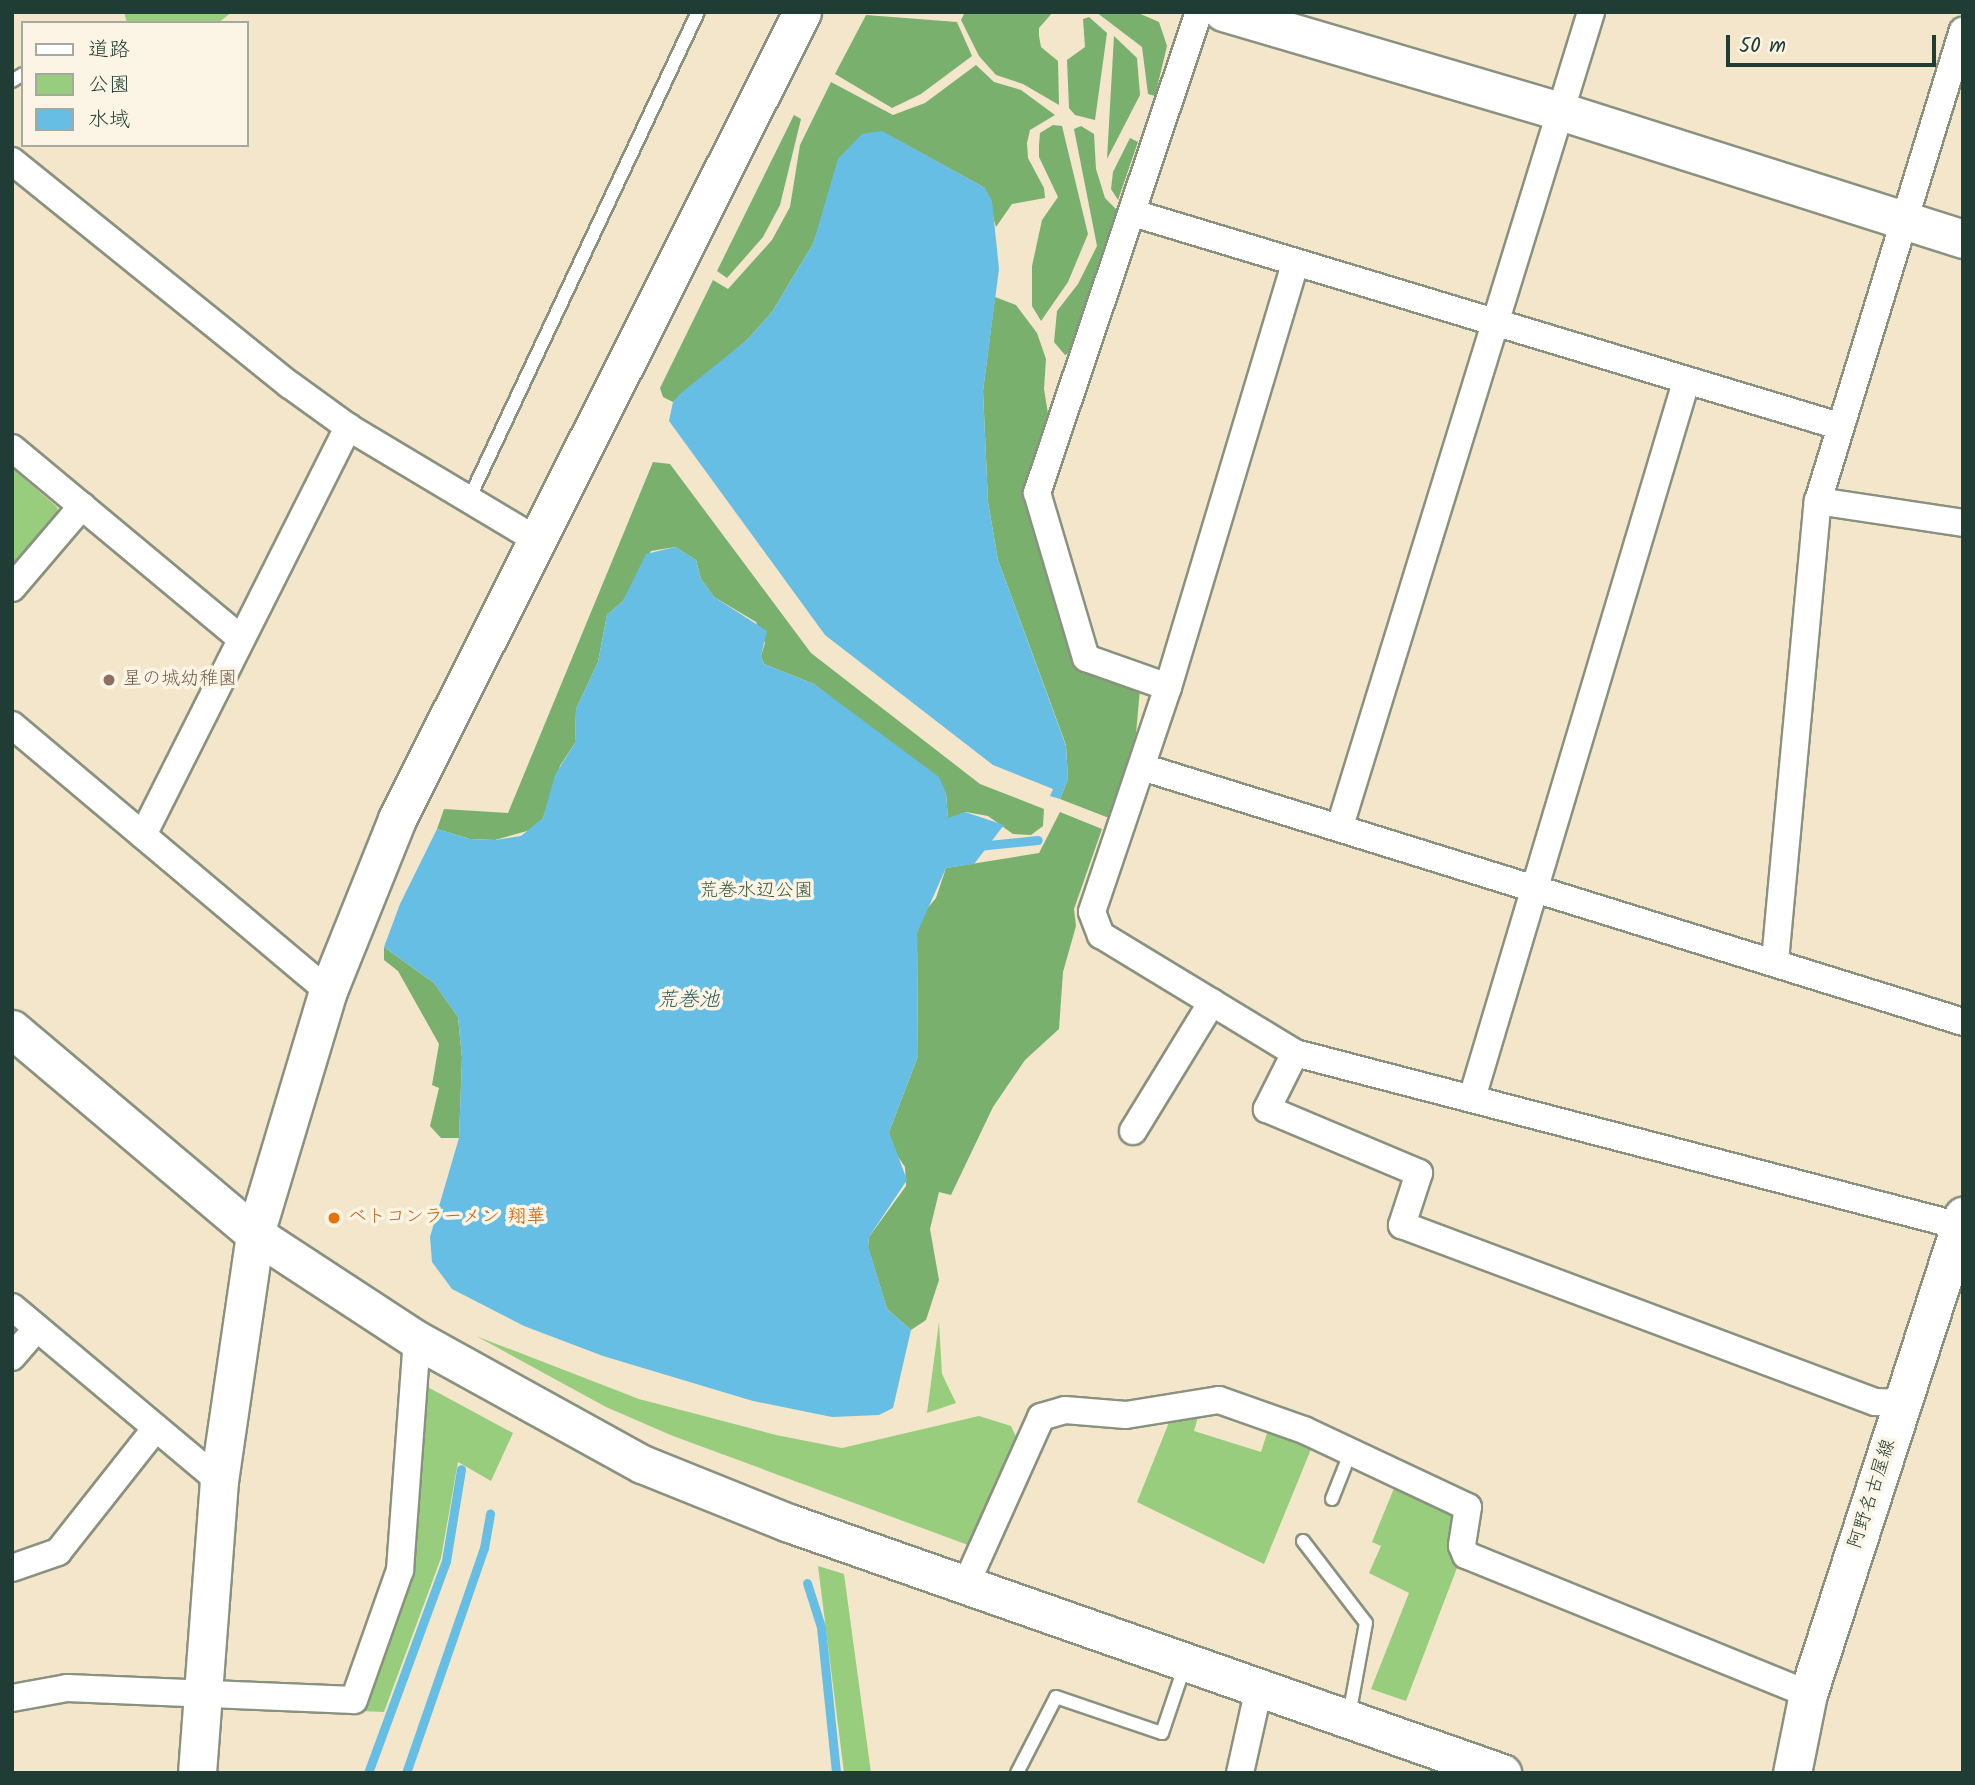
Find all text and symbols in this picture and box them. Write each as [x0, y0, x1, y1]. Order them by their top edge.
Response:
legend [21, 21, 248, 147]
scale bar [1730, 21, 1940, 65]
text: 50 m [1739, 30, 1786, 63]
text: 道路 [88, 34, 130, 67]
text: 公園 [88, 69, 130, 102]
text: 水域 [88, 104, 130, 137]
place label: 星の城幼稚園 [123, 669, 237, 691]
marker: 星の城幼稚園 [101, 672, 117, 688]
park label: 荒巻水辺公園 [699, 881, 813, 903]
water label: 荒巻池 [657, 988, 719, 1014]
place label: ベトコンラーメン 翔華 [348, 1207, 546, 1229]
marker: ベトコンラーメン 翔華 [326, 1210, 342, 1226]
street label: 阿野名古屋線 [1845, 1436, 1901, 1552]

